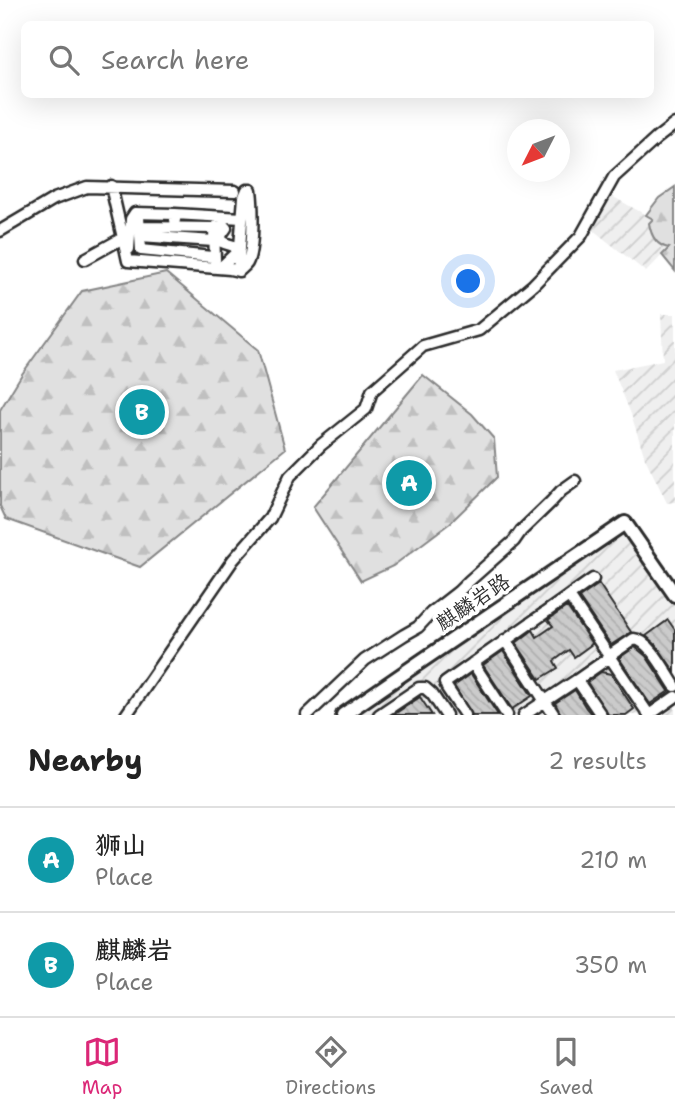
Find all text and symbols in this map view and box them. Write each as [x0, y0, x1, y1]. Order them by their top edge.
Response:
search box [21, 21, 654, 98]
icon: search [45, 41, 83, 79]
text: Search here [101, 42, 250, 77]
north arrow [507, 119, 570, 182]
your location [451, 264, 485, 298]
pin: B [119, 386, 165, 438]
pin: A [386, 457, 432, 509]
street label: 麒麟岩路 [430, 567, 516, 637]
text: Nearby [28, 740, 143, 781]
text: 2 results [548, 746, 647, 776]
text: 狮山 [95, 827, 147, 862]
text: A [42, 845, 60, 875]
text: 210 m [579, 845, 647, 875]
text: Place [95, 862, 154, 892]
text: 麒麟岩 [95, 932, 173, 967]
text: B [44, 950, 58, 980]
text: 350 m [574, 950, 647, 980]
text: Place [95, 967, 154, 997]
tab: Map [82, 1033, 122, 1100]
tab: Directions [286, 1033, 376, 1100]
tab: Saved [539, 1033, 593, 1100]

